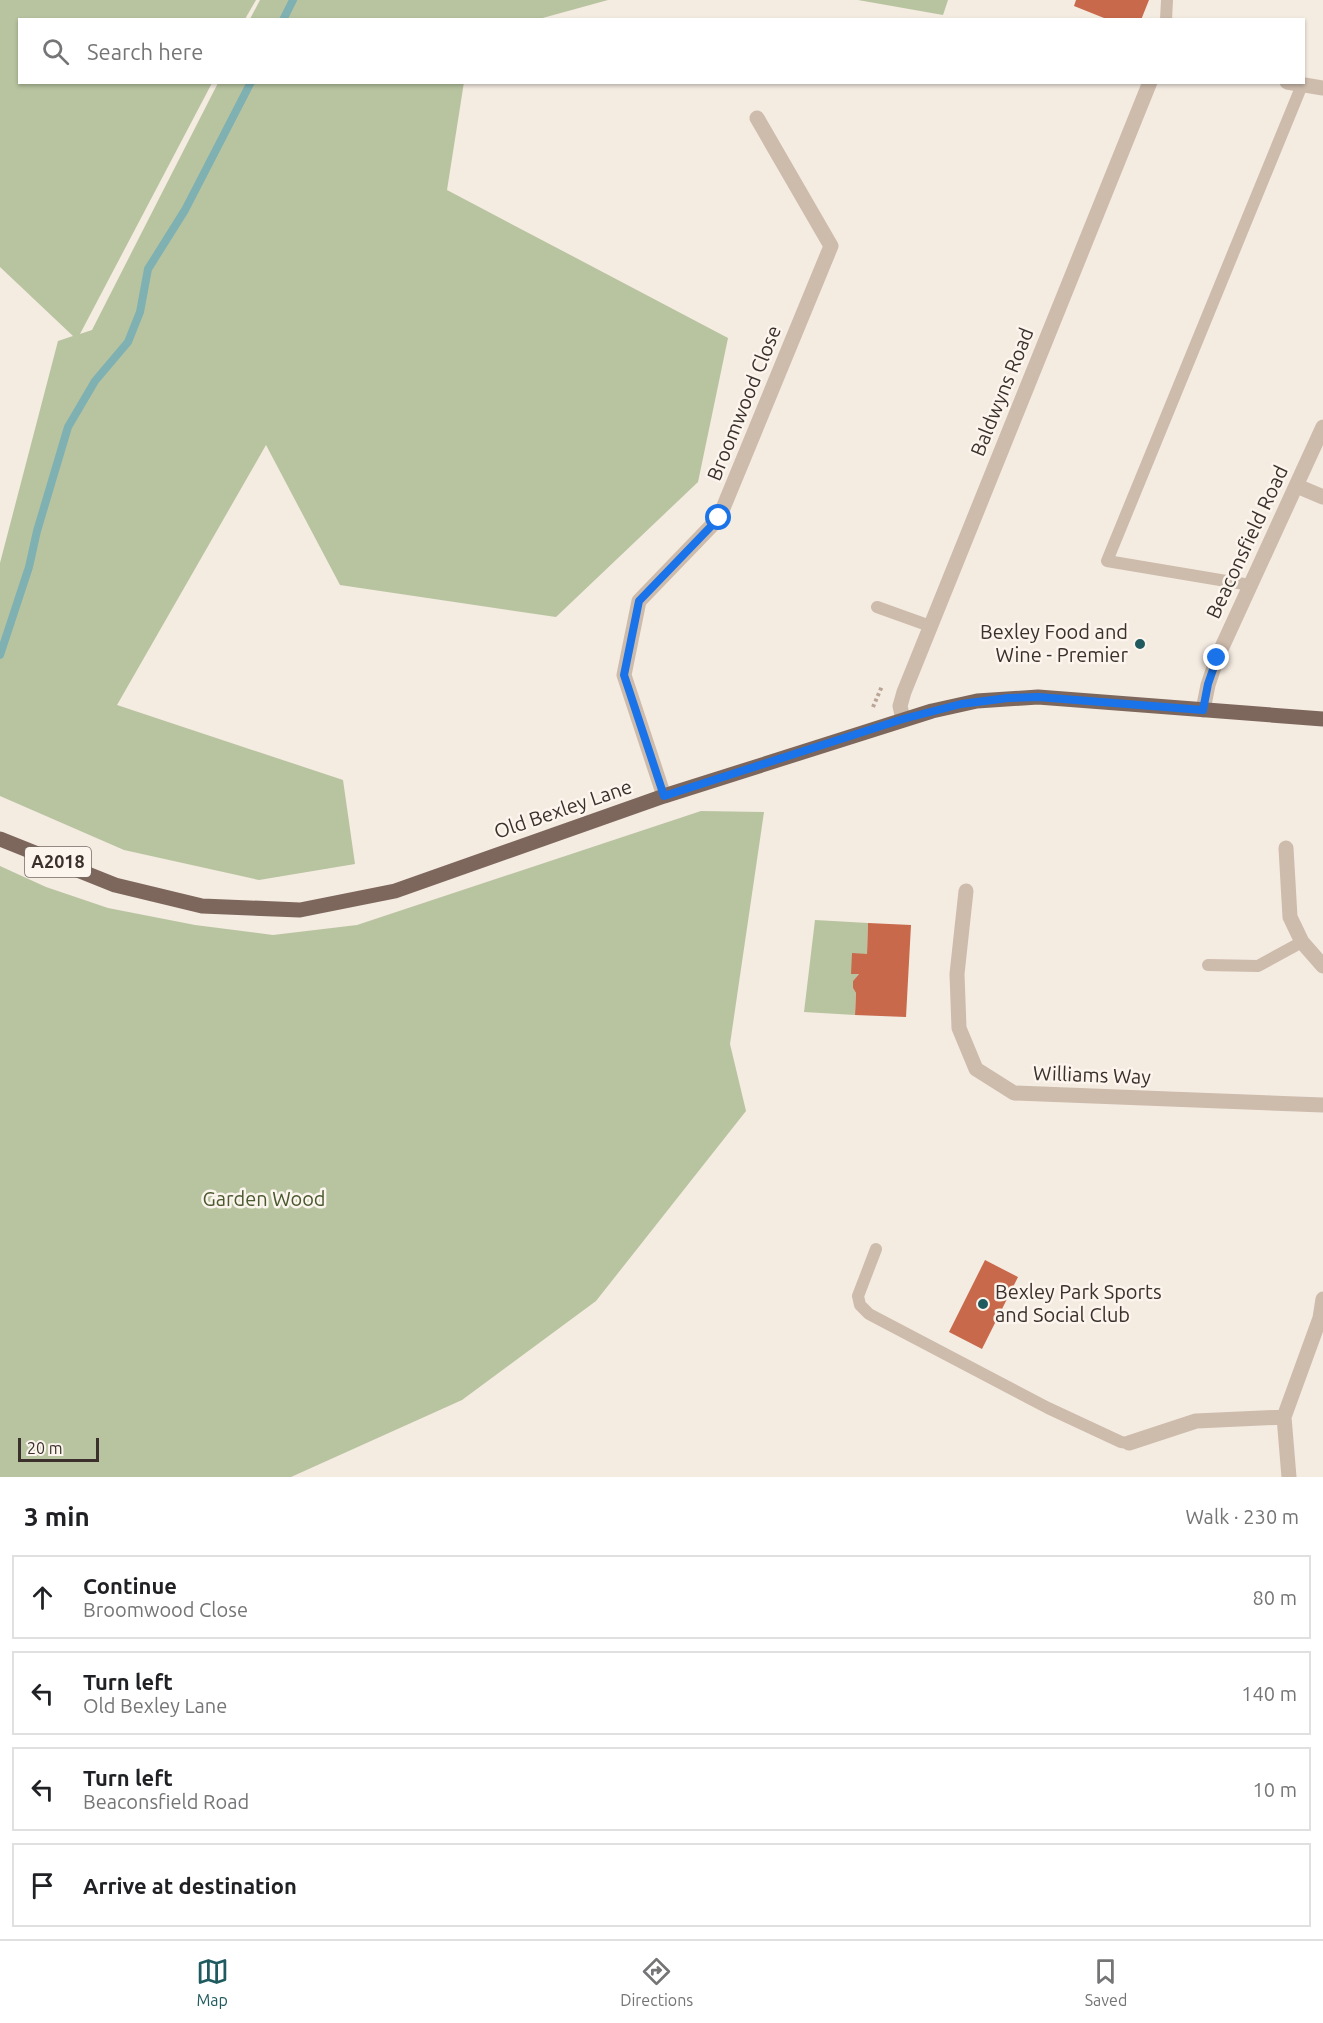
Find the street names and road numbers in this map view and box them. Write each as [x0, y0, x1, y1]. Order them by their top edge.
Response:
street label: Broomwood Close [702, 322, 785, 484]
street label: Baldwyns Road [965, 324, 1038, 459]
street label: Beaconsfield Road [1201, 462, 1292, 622]
street label: Old Bexley Lane [491, 774, 635, 843]
road number: A2018 [25, 847, 91, 877]
street label: Williams Way [1033, 1061, 1152, 1088]

